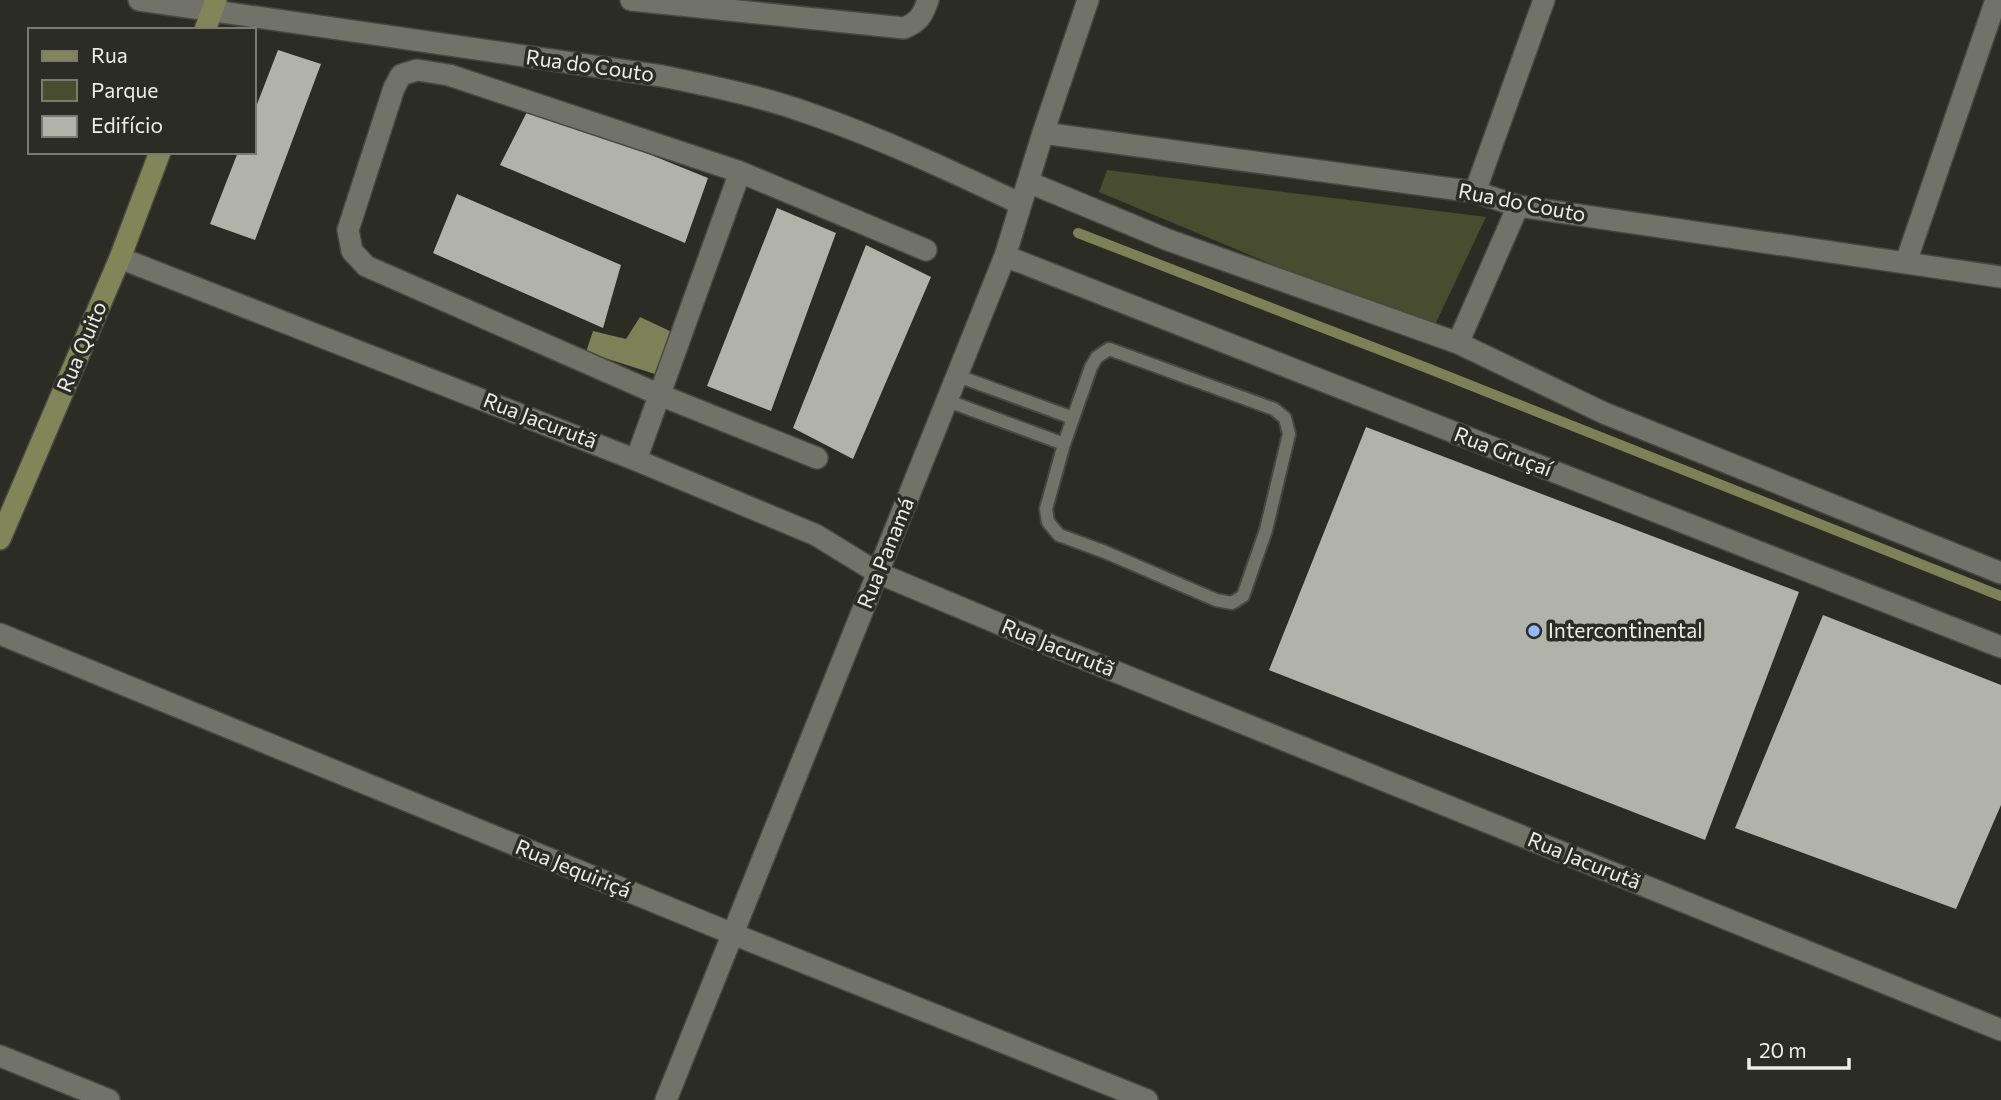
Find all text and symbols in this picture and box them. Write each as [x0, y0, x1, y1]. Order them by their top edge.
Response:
legend [28, 28, 256, 154]
text: Rua [91, 42, 128, 67]
street label: Rua do Couto [525, 43, 656, 86]
text: Parque [91, 77, 158, 102]
text: Edifício [91, 112, 163, 137]
street label: Rua do Couto [1457, 177, 1588, 226]
street label: Rua Quito [50, 297, 111, 395]
street label: Rua Jacurutã [480, 387, 601, 453]
street label: Rua Gruçaí [1451, 420, 1557, 481]
street label: Rua Panamá [851, 493, 918, 611]
street label: Rua Jacurutã [998, 613, 1119, 681]
place label: Intercontinental [1548, 617, 1703, 642]
marker: Intercontinental [1526, 623, 1542, 639]
street label: Rua Jacurutã [1524, 826, 1645, 894]
street label: Rua Jequiriçá [512, 833, 635, 902]
scale bar [1749, 1026, 1849, 1070]
text: 20 m [1759, 1037, 1807, 1062]

